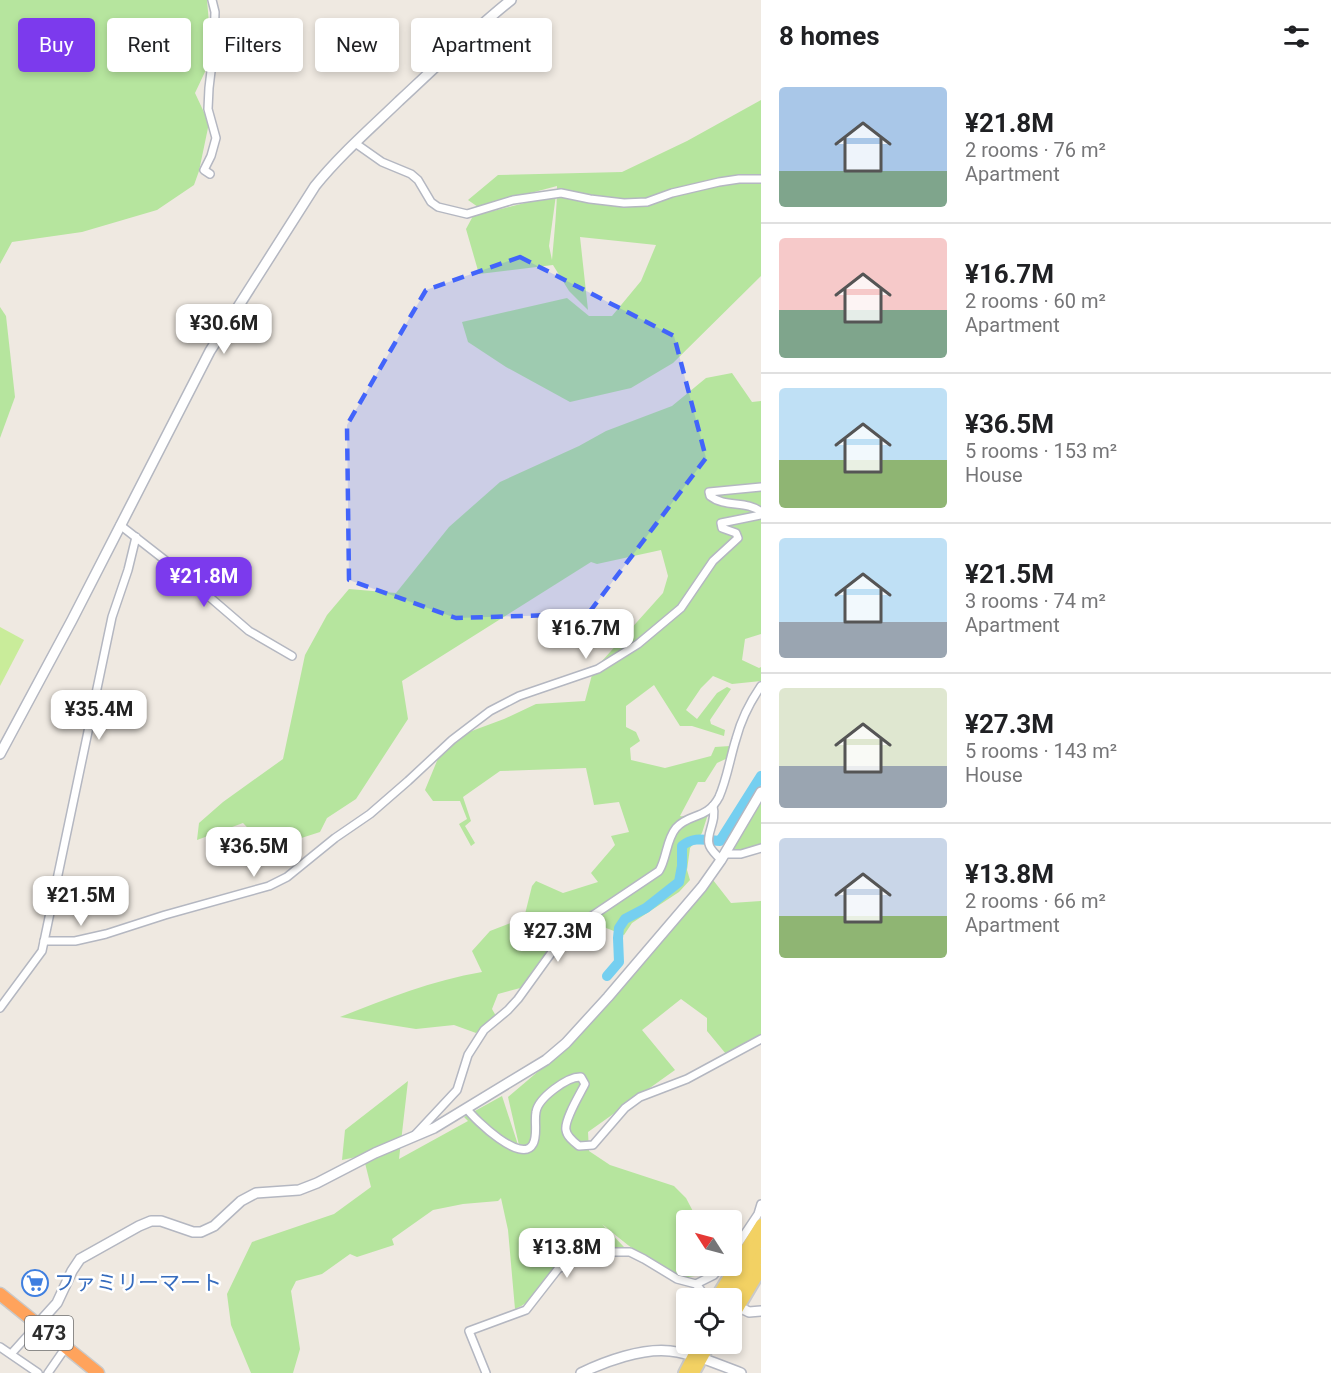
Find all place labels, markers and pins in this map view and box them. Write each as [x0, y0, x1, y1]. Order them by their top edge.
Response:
pin: ¥30.6M [175, 304, 273, 355]
pin: ¥21.8M [155, 557, 253, 608]
pin: ¥16.7M [537, 609, 635, 660]
pin: ¥35.4M [50, 690, 148, 741]
pin: ¥36.5M [205, 827, 303, 878]
pin: ¥21.5M [32, 876, 130, 927]
pin: ¥27.3M [509, 912, 607, 963]
pin: ¥13.8M [518, 1228, 616, 1279]
supermarket icon: ファミリーマート [20, 1268, 50, 1298]
place label: ファミリーマート [54, 1271, 222, 1295]

